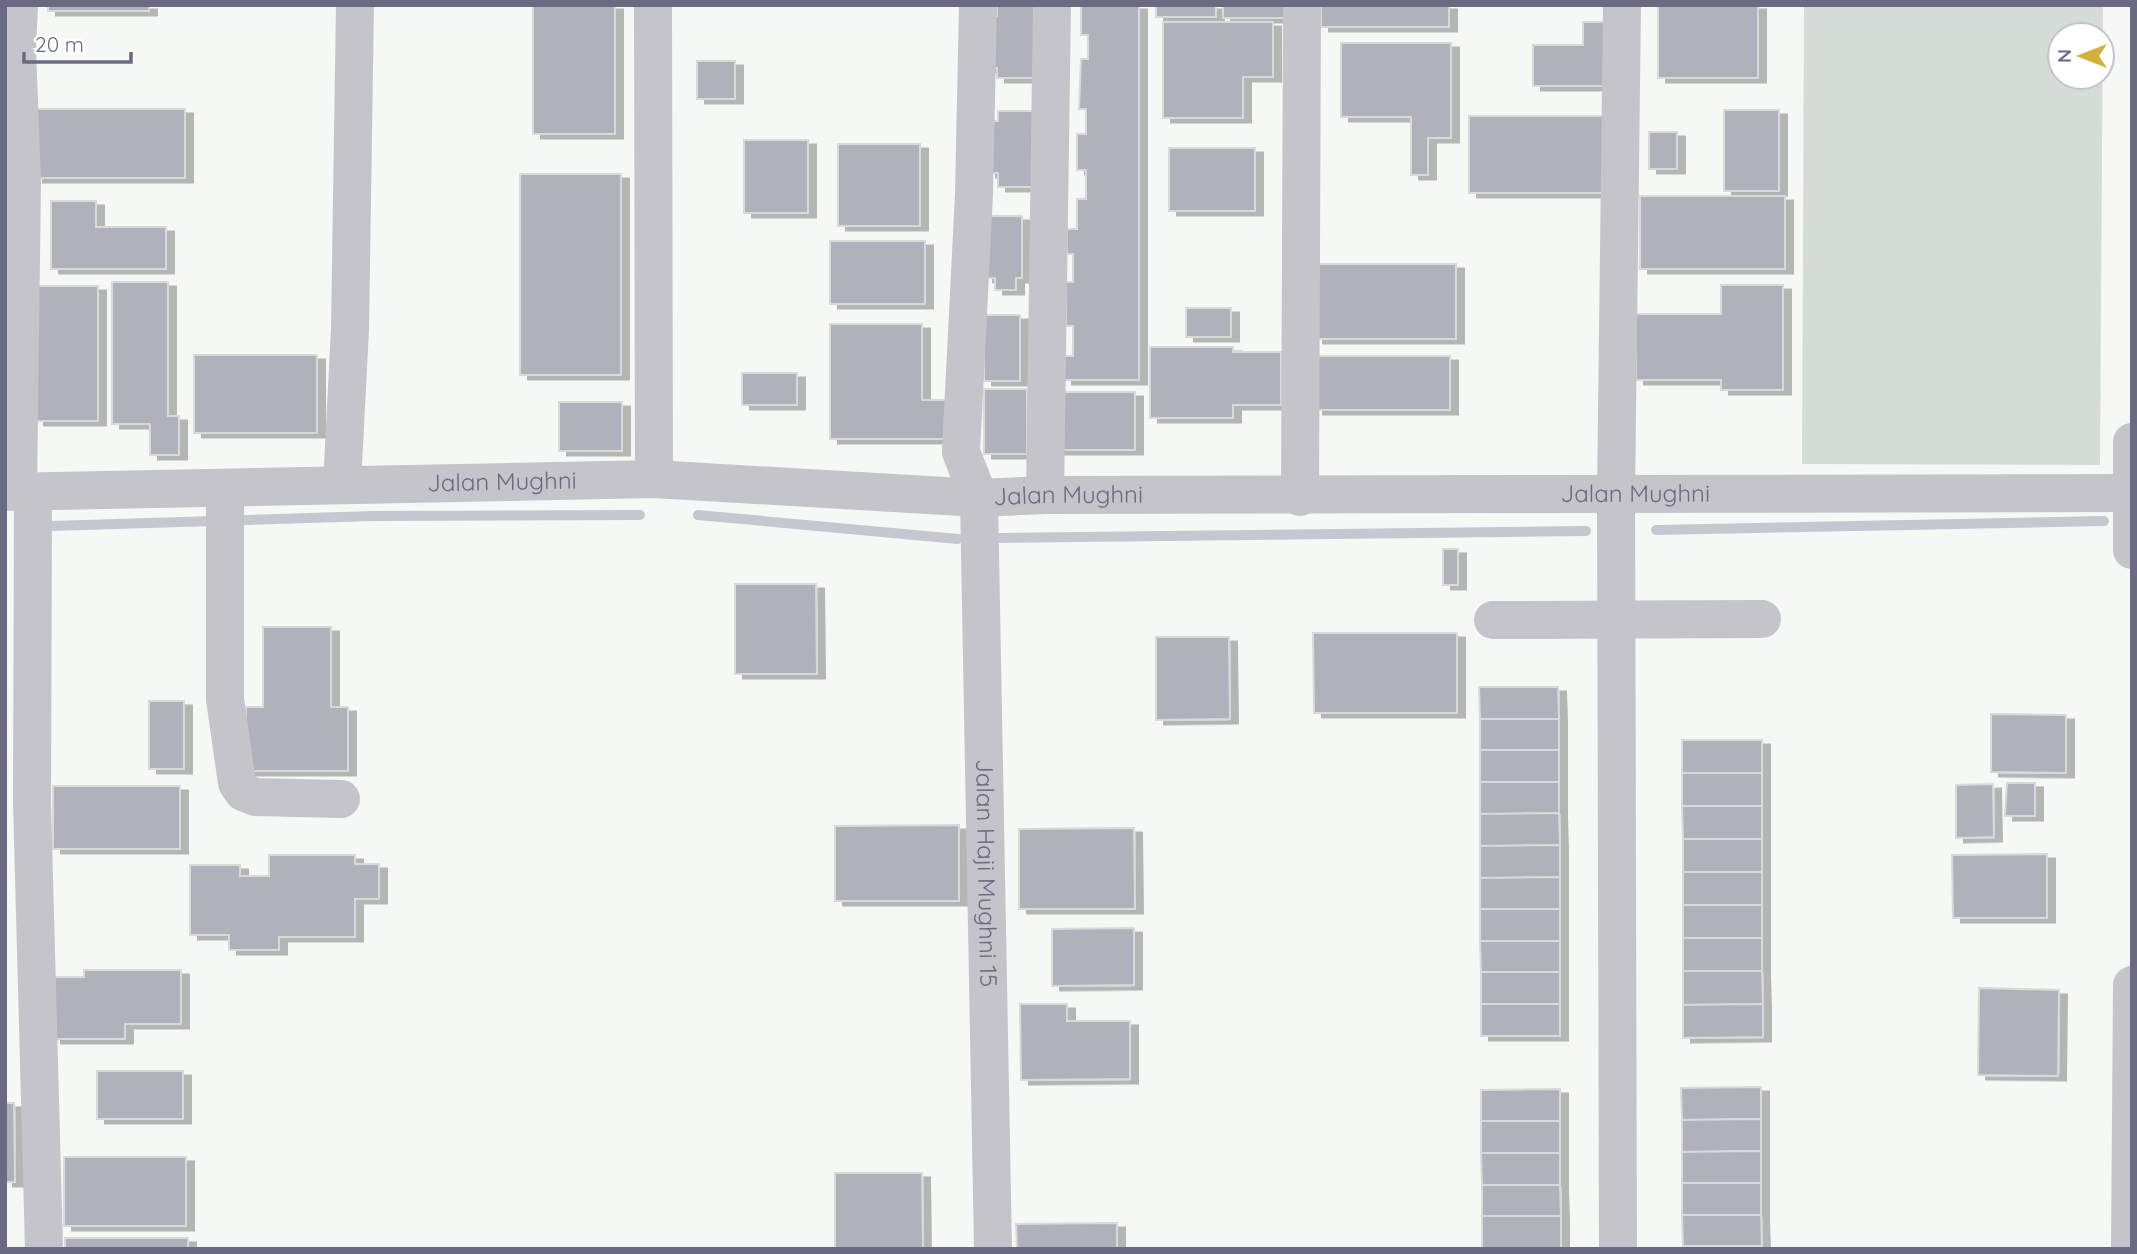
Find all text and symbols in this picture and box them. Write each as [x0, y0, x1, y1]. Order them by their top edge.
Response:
scale bar [24, 21, 131, 65]
north arrow [2046, 21, 2116, 91]
text: 20 m [35, 31, 84, 57]
text: N [2052, 49, 2076, 63]
street label: Jalan Mughni [427, 465, 577, 498]
street label: Jalan Mughni [1560, 478, 1710, 508]
street label: Jalan Mughni [993, 479, 1143, 511]
street label: Jalan Haji Mughni 15 [970, 759, 1004, 988]

